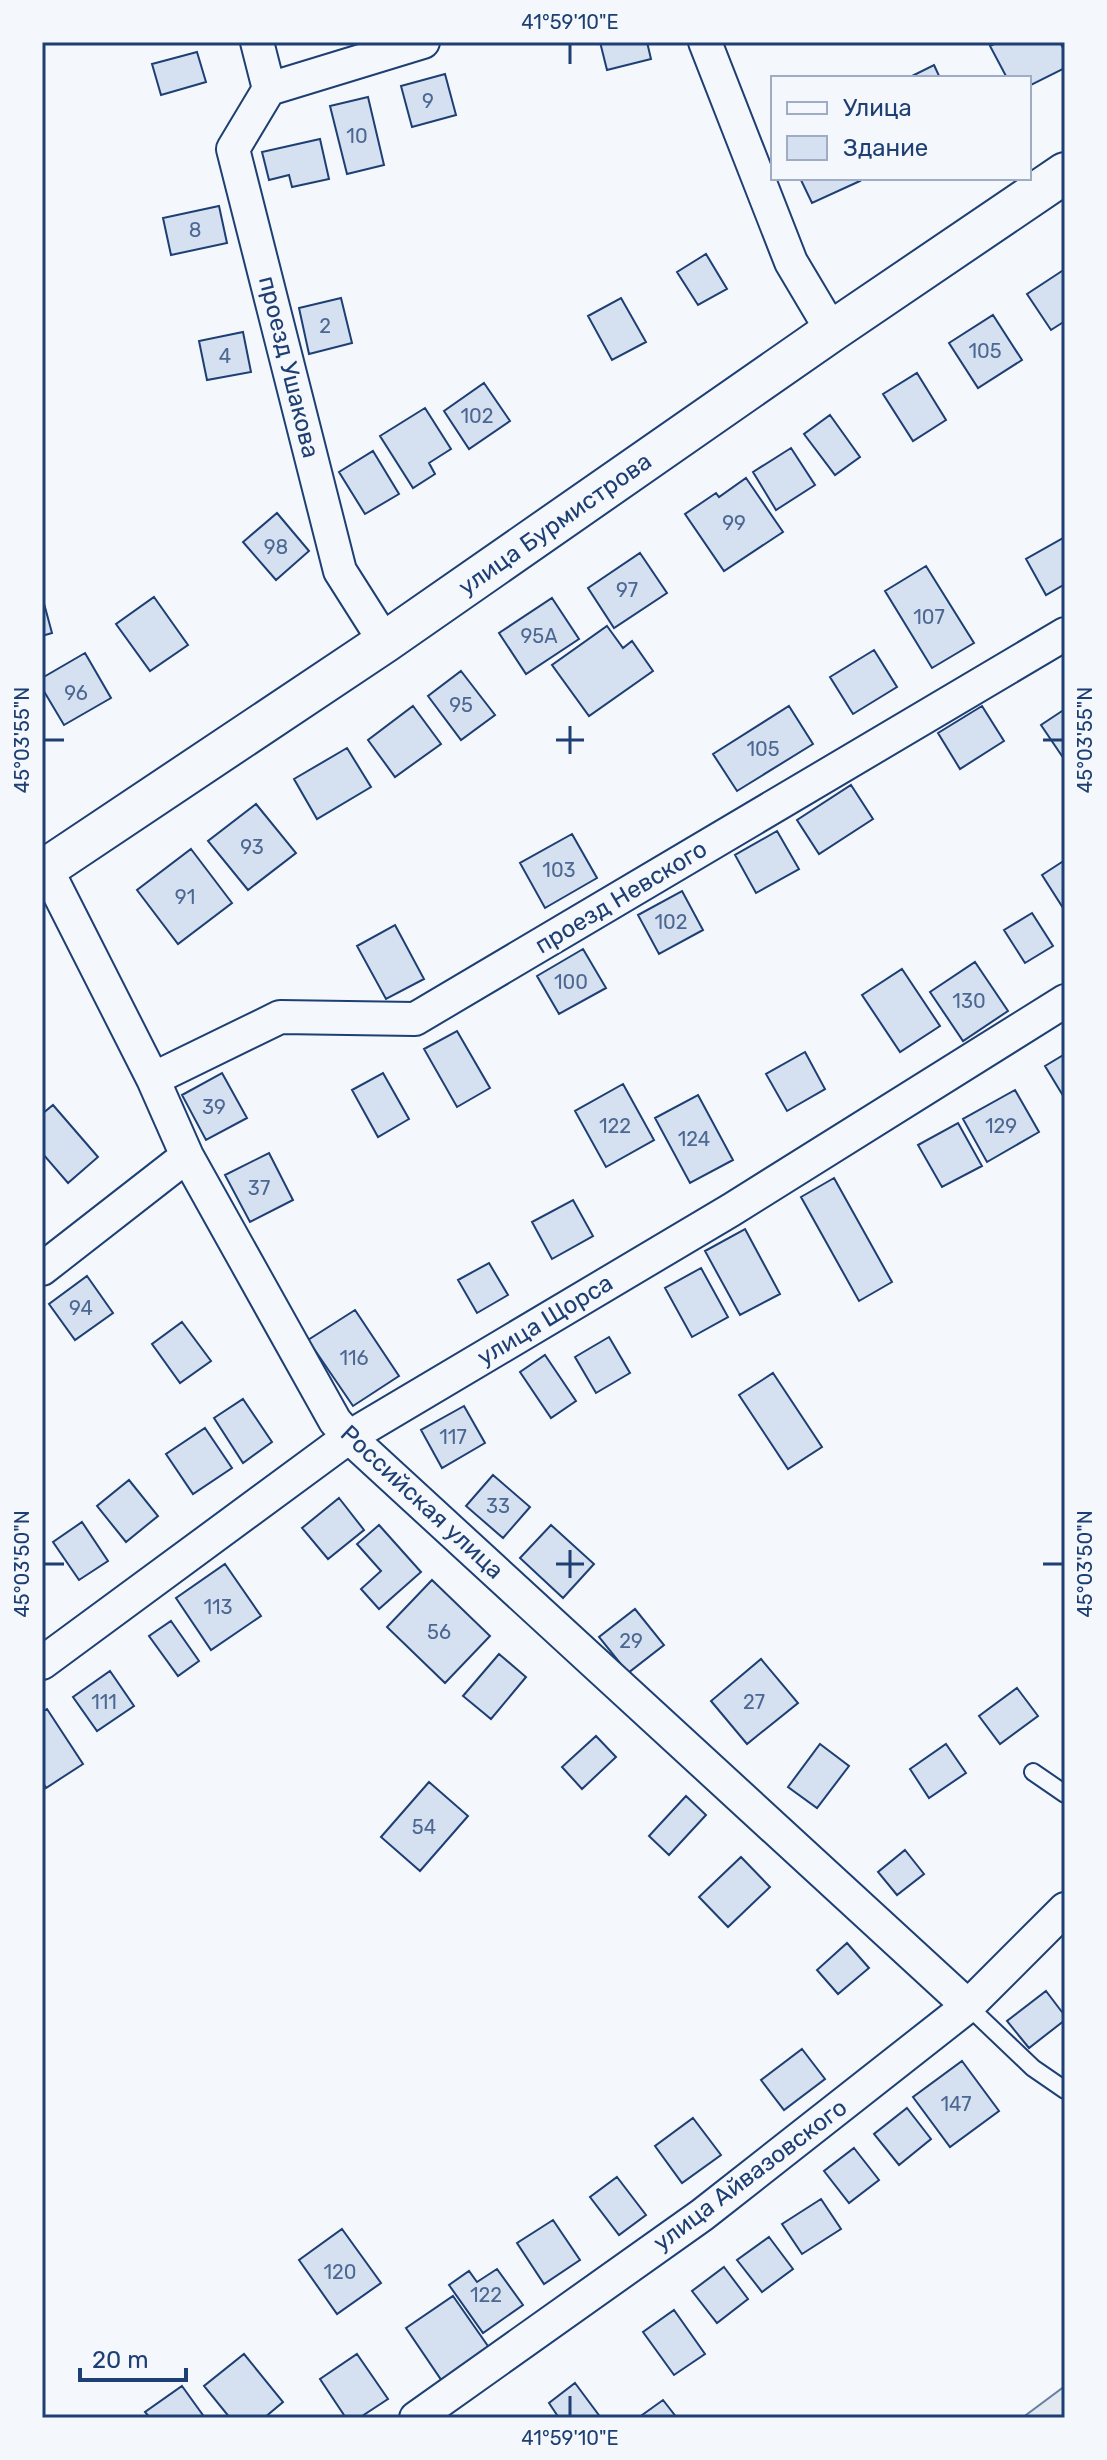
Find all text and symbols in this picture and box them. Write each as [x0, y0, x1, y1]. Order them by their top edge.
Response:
text: 41°59'10"E [521, 10, 619, 34]
legend [771, 76, 1031, 180]
house number: 9 [422, 89, 434, 113]
text: Улица [843, 94, 912, 122]
house number: 10 [346, 124, 368, 148]
text: Здание [843, 134, 928, 162]
house number: 8 [189, 218, 201, 242]
street label: проезд Ушакова [253, 273, 325, 461]
house number: 2 [319, 314, 331, 338]
house number: 105 [968, 339, 1002, 363]
house number: 4 [219, 344, 231, 368]
house number: 102 [461, 404, 494, 428]
street label: улица Бурмистрова [453, 447, 657, 601]
house number: 99 [722, 511, 746, 535]
house number: 98 [264, 535, 288, 559]
house number: 97 [616, 578, 638, 602]
house number: 107 [913, 605, 945, 629]
house number: 95А [520, 624, 558, 648]
house number: 96 [64, 681, 88, 705]
text: 45°03'55"N [10, 687, 34, 793]
text: 45°03'55"N [1073, 687, 1097, 793]
house number: 95 [449, 693, 473, 717]
house number: 105 [746, 737, 780, 761]
house number: 93 [240, 835, 264, 859]
street label: проезд Невского [530, 835, 712, 959]
house number: 103 [542, 858, 576, 882]
house number: 91 [175, 885, 195, 909]
house number: 102 [655, 910, 688, 934]
house number: 100 [554, 970, 588, 994]
house number: 130 [952, 989, 986, 1013]
house number: 39 [202, 1095, 226, 1119]
house number: 122 [599, 1114, 631, 1138]
house number: 129 [985, 1114, 1017, 1138]
house number: 124 [678, 1127, 710, 1151]
house number: 37 [248, 1176, 270, 1200]
street label: улица Щорса [472, 1269, 618, 1371]
house number: 94 [69, 1296, 93, 1320]
house number: 116 [339, 1346, 369, 1370]
street label: Российская улица [335, 1419, 509, 1585]
house number: 117 [439, 1425, 467, 1449]
house number: 33 [486, 1494, 510, 1518]
text: 45°03'50"N [10, 1510, 34, 1618]
text: 45°03'50"N [1073, 1510, 1097, 1618]
house number: 113 [203, 1595, 233, 1619]
house number: 56 [427, 1620, 451, 1644]
house number: 29 [619, 1629, 643, 1653]
house number: 111 [91, 1690, 117, 1714]
house number: 27 [743, 1690, 765, 1714]
house number: 54 [412, 1815, 436, 1839]
house number: 147 [941, 2092, 971, 2116]
street label: улица Айвазовского [648, 2093, 852, 2257]
house number: 120 [324, 2260, 357, 2284]
house number: 122 [470, 2283, 502, 2307]
scale bar [80, 2332, 186, 2382]
text: 20 m [92, 2346, 149, 2374]
text: 41°59'10"E [521, 2426, 619, 2450]

